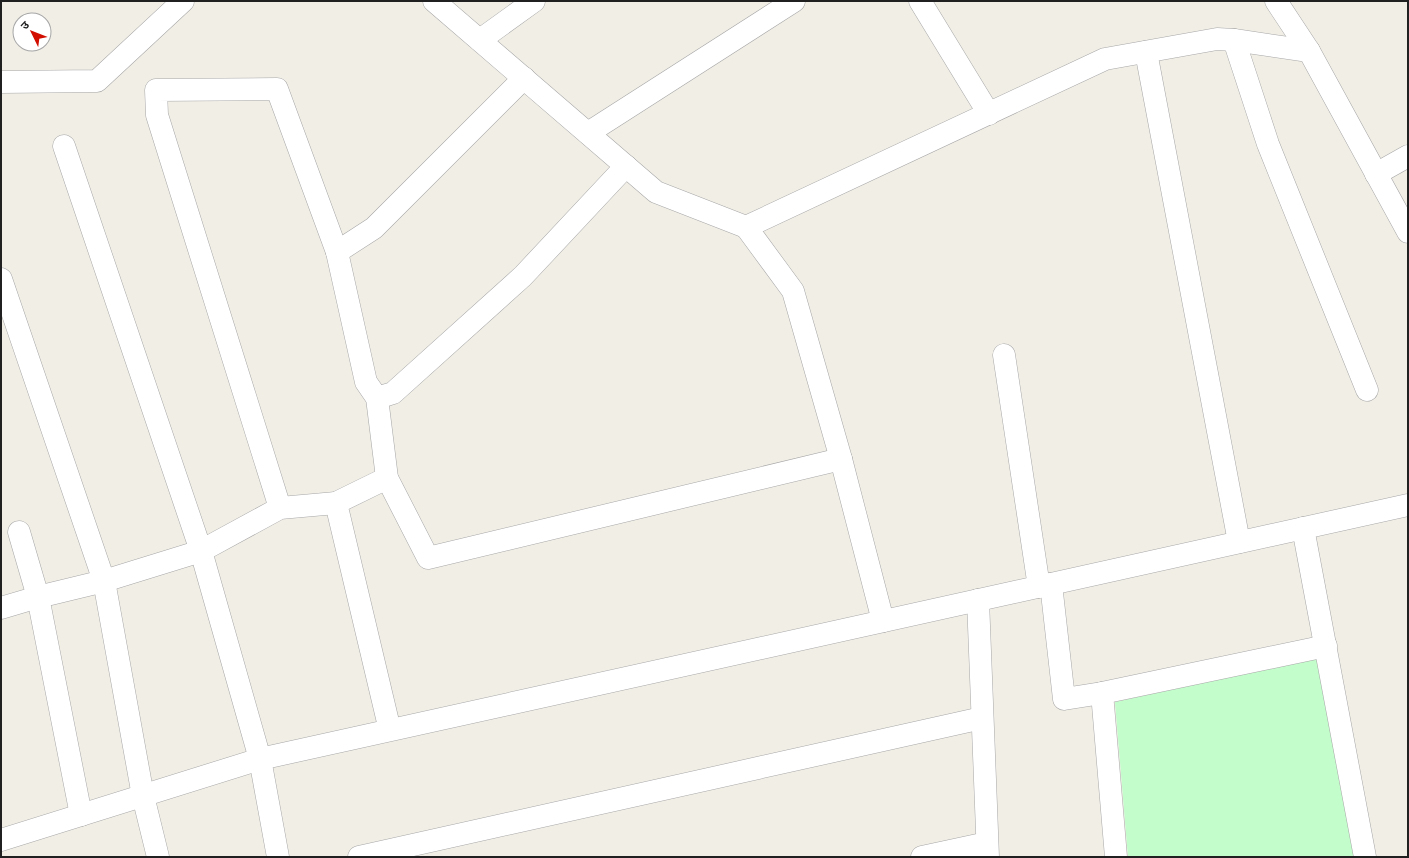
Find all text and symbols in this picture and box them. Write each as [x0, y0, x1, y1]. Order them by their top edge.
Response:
north arrow [12, 12, 52, 52]
text: उ [17, 18, 32, 32]

